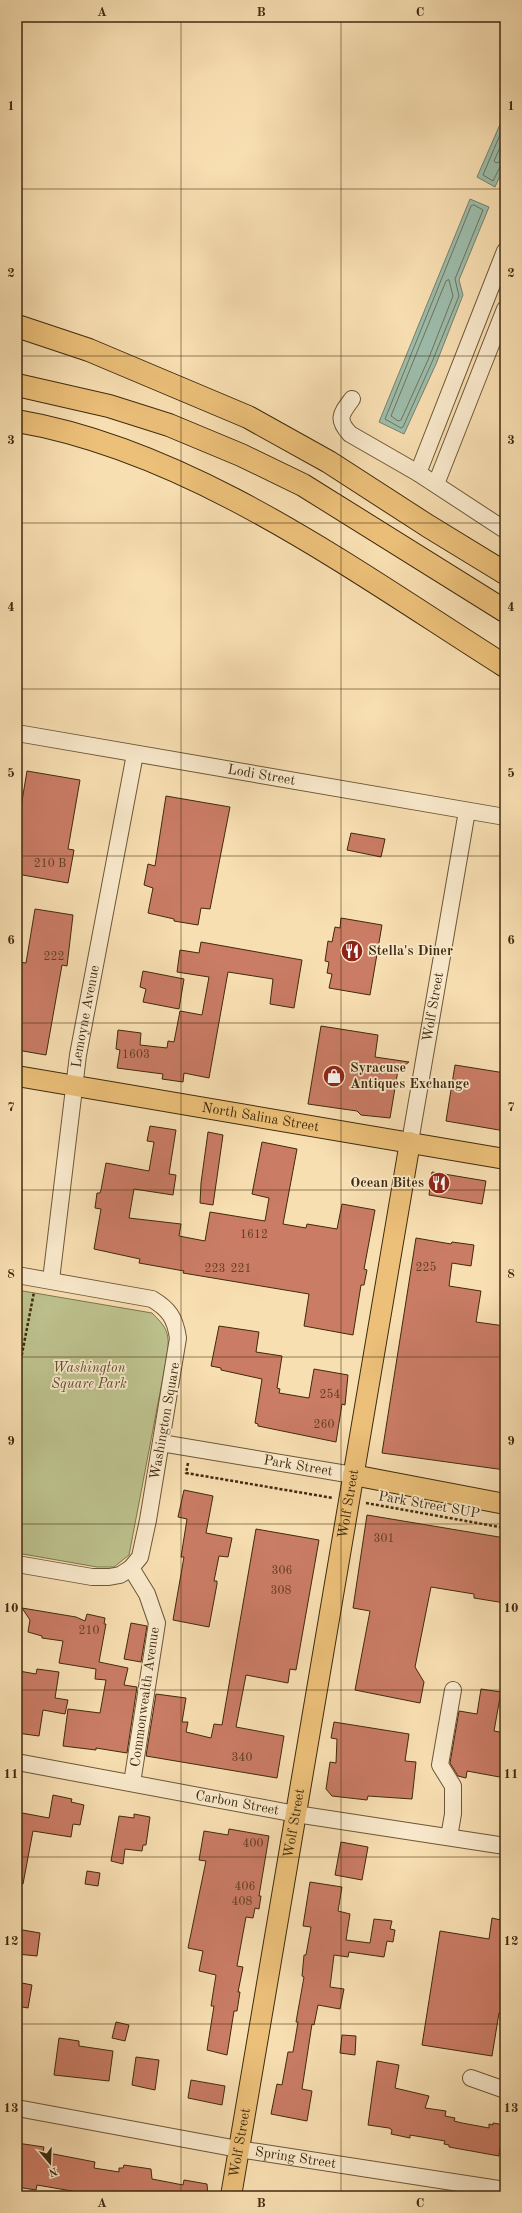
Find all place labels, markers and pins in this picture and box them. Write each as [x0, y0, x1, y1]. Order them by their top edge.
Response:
restaurant icon: Stella's Diner [339, 938, 365, 964]
place label: Stella's Diner [368, 944, 453, 958]
place label: Syracuse Antiques Exchange [350, 1061, 469, 1091]
shop icon: Syracuse Antiques Exchange [321, 1063, 347, 1089]
restaurant icon: Ocean Bites [426, 1170, 452, 1196]
place label: Ocean Bites [350, 1176, 424, 1190]

